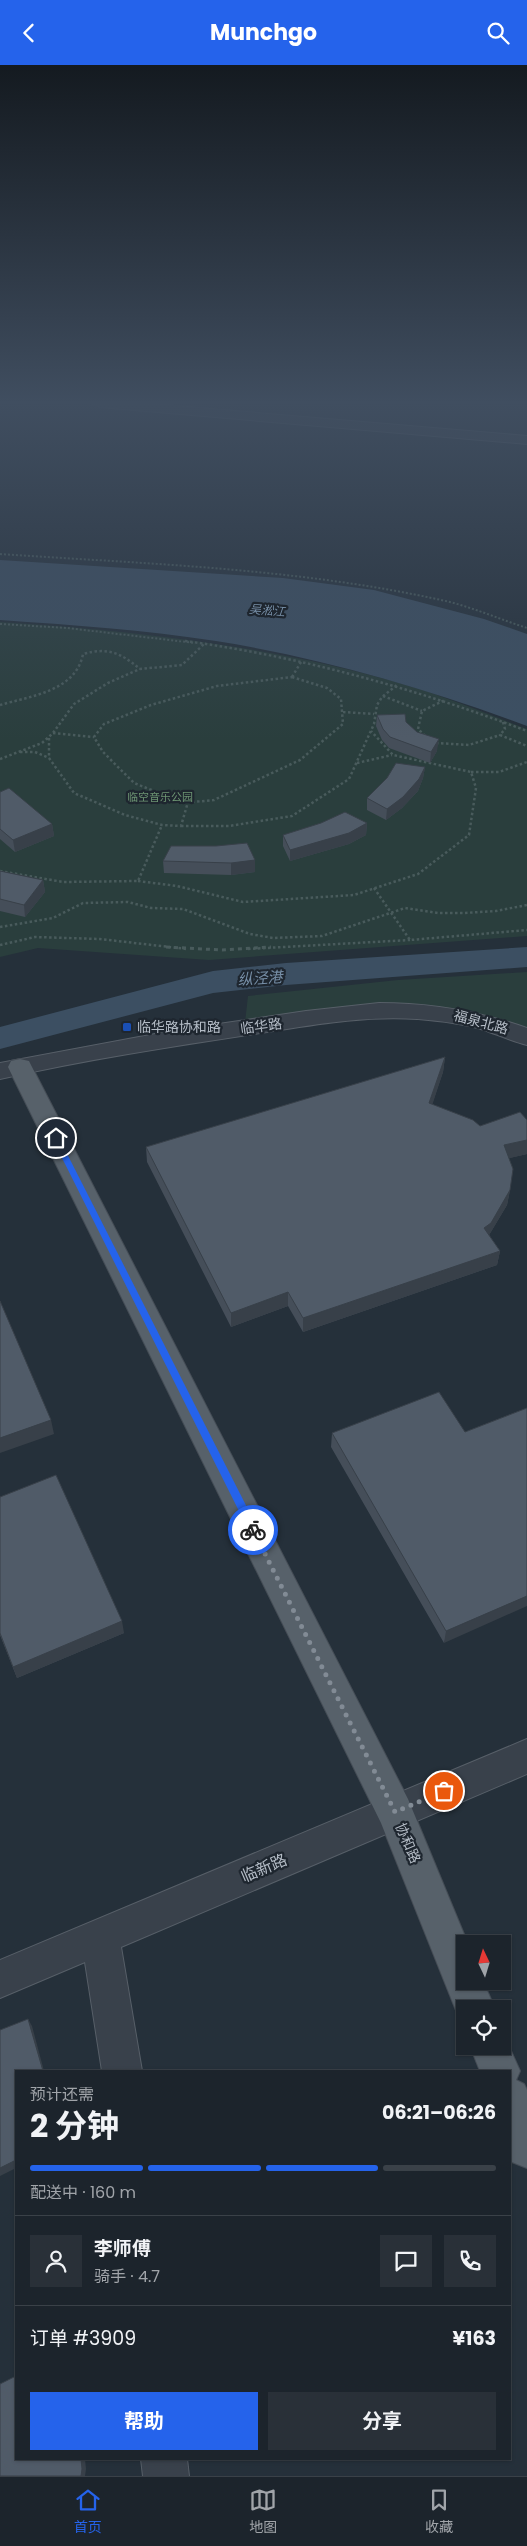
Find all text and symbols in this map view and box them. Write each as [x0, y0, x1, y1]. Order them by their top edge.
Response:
text: Munchgo [210, 17, 317, 48]
icon: back [15, 19, 43, 47]
icon: search [484, 19, 512, 47]
water label: 吴淞江 [248, 600, 288, 620]
park label: 临空音乐公园 [127, 789, 193, 805]
water label: 纵泾港 [237, 966, 285, 990]
street label: 福泉北路 [451, 1005, 511, 1039]
street label: 临华路 [239, 1013, 283, 1039]
place label: 临华路协和路 [137, 1017, 221, 1037]
marker: 临华路协和路 [121, 1021, 133, 1033]
pin [35, 1117, 77, 1159]
icon: home [42, 1124, 70, 1152]
courier [228, 1505, 278, 1555]
icon: bike [239, 1516, 267, 1544]
pin [423, 1770, 465, 1812]
icon: bag [430, 1777, 458, 1805]
street label: 协和路 [391, 1820, 425, 1866]
street label: 临新路 [237, 1848, 291, 1888]
north arrow [456, 1935, 511, 1990]
map controls [456, 1935, 511, 2055]
button: locate [456, 2000, 511, 2055]
text: 预计还需 [30, 2083, 94, 2106]
text: 06:21–06:26 [382, 2099, 496, 2126]
text: 2 分钟 [30, 2103, 119, 2148]
text: 配送中 · 160 m [30, 2181, 136, 2204]
button: person [30, 2235, 82, 2287]
text: 李师傅 [94, 2235, 151, 2262]
button: chat [380, 2235, 432, 2287]
button: phone [444, 2235, 496, 2287]
text: 骑手 · 4.7 [94, 2265, 160, 2288]
text: 订单 #3909 [30, 2325, 136, 2352]
text: ¥163 [453, 2325, 496, 2352]
button: 帮助 [30, 2392, 258, 2450]
button: 分享 [268, 2392, 496, 2450]
tab: 首页 [74, 2486, 102, 2538]
tab: 地图 [249, 2486, 277, 2538]
tab: 收藏 [425, 2486, 453, 2538]

